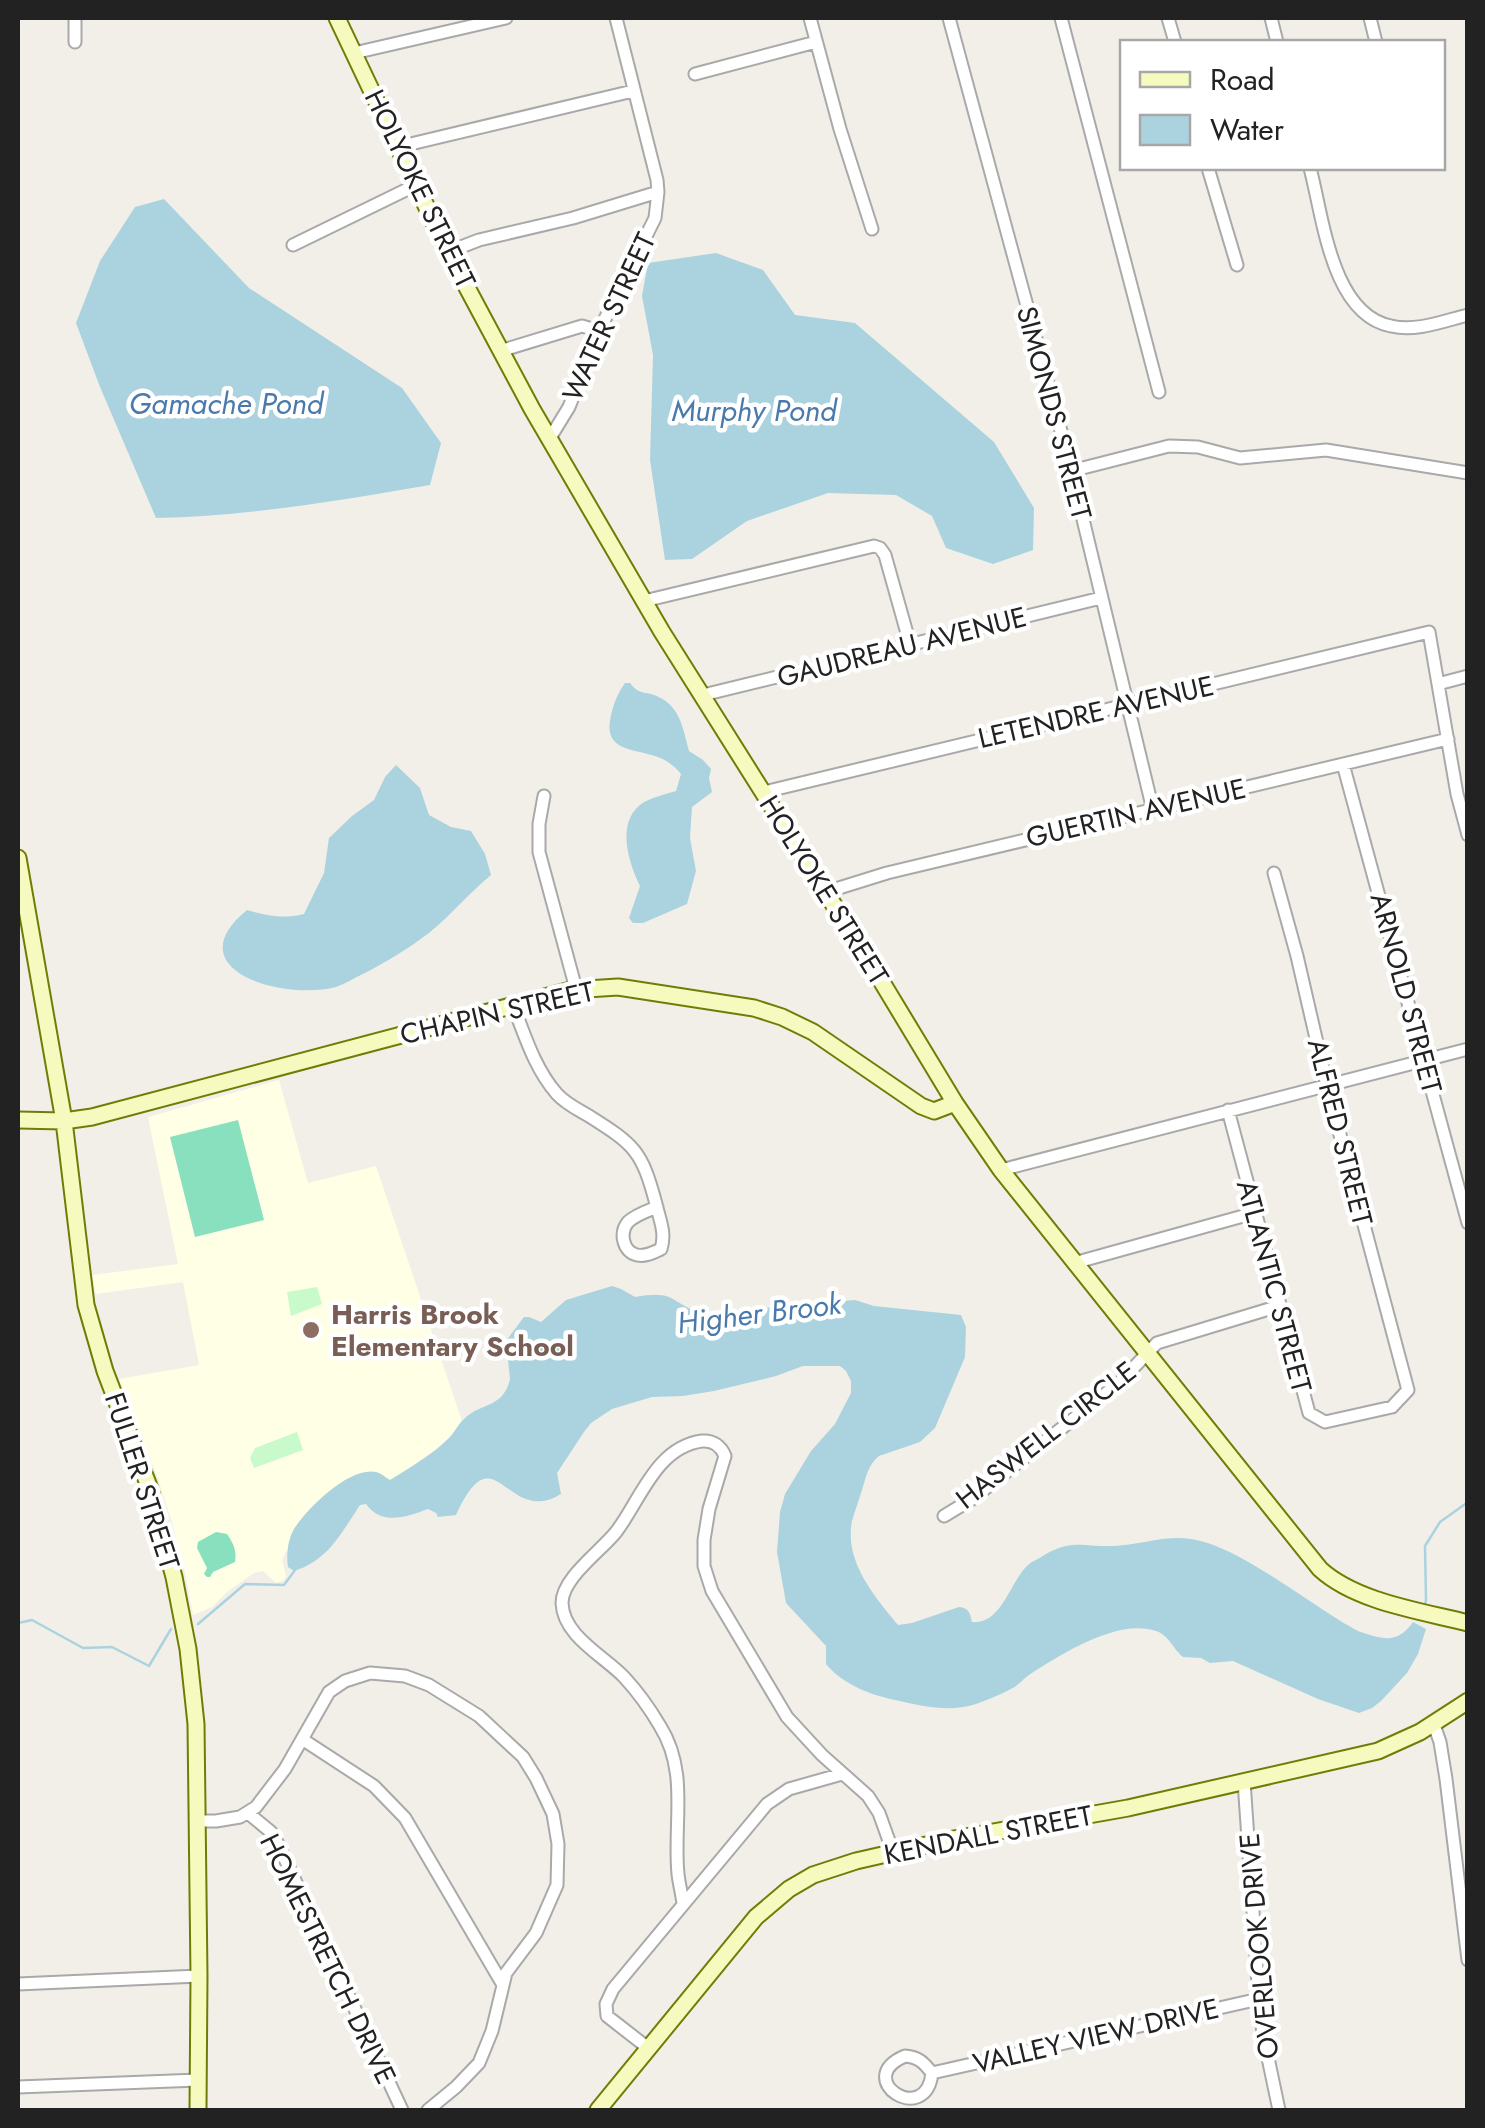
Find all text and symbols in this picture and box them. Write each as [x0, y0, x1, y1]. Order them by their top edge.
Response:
legend [1120, 40, 1445, 170]
text: Road [1210, 58, 1275, 101]
street label: HOLYOKE STREET [354, 83, 486, 295]
text: Water [1210, 108, 1285, 151]
street label: WATER STREET [552, 226, 666, 408]
street label: SIMONDS STREET [1006, 302, 1102, 524]
water label: Gamache Pond [129, 382, 325, 425]
water label: Murphy Pond [671, 389, 838, 432]
street label: GAUDREAU AVENUE [773, 596, 1031, 698]
street label: LETENDRE AVENUE [974, 665, 1218, 759]
street label: GUERTIN AVENUE [1022, 768, 1250, 858]
street label: HOLYOKE STREET [749, 787, 899, 993]
street label: ARNOLD STREET [1360, 888, 1452, 1098]
street label: CHAPIN STREET [396, 971, 598, 1055]
street label: ALFRED STREET [1297, 1034, 1383, 1230]
street label: ATLANTIC STREET [1226, 1175, 1322, 1397]
water label: Higher Brook [675, 1281, 845, 1344]
place label: Harris Brook Elementary School [331, 1294, 574, 1367]
marker: Harris Brook Elementary School [300, 1319, 322, 1341]
street label: HASWELL CIRCLE [947, 1351, 1145, 1519]
street label: FULLER STREET [94, 1387, 190, 1575]
street label: KENDALL STREET [880, 1795, 1096, 1875]
street label: HOMESTRETCH DRIVE [249, 1827, 407, 2091]
street label: OVERLOOK DRIVE [1229, 1831, 1289, 2061]
street label: VALLEY VIEW DRIVE [969, 1988, 1223, 2084]

